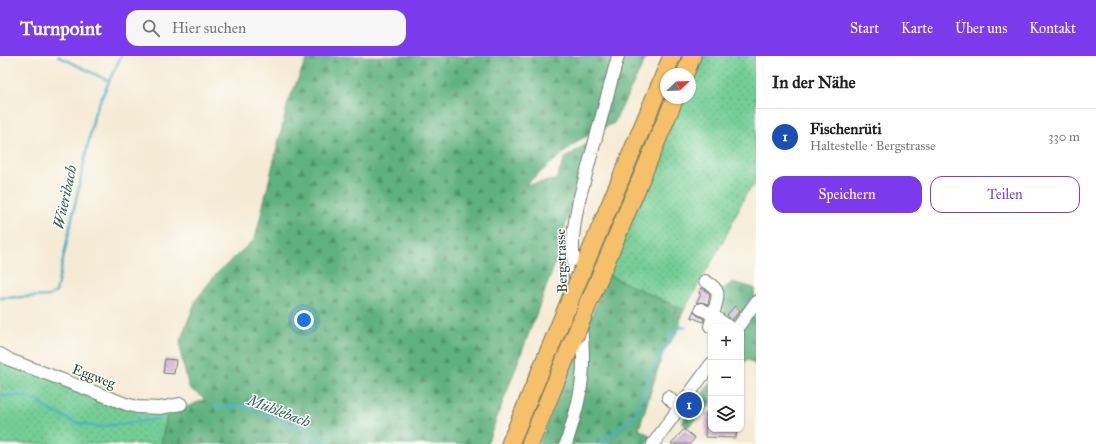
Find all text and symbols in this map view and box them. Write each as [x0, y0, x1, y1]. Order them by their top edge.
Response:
search box [126, 10, 406, 46]
text: Turnpoint [20, 17, 102, 40]
icon: search [140, 17, 162, 39]
text: Hier suchen [172, 19, 246, 37]
text: Start [850, 20, 879, 37]
text: Karte [901, 20, 933, 37]
text: Über uns [955, 20, 1007, 37]
text: Kontakt [1029, 20, 1076, 37]
north arrow [660, 68, 696, 104]
text: In der Nähe [772, 72, 856, 93]
text: Fischenrüti [810, 120, 882, 138]
text: 1 [782, 129, 788, 145]
text: 330 m [1048, 129, 1080, 145]
text: Haltestelle · Bergstrasse [810, 138, 935, 154]
water label: Wüeribach [49, 163, 81, 230]
button: Speichern [772, 176, 922, 213]
button: Teilen [930, 176, 1080, 213]
street label: Bergstrasse [552, 228, 571, 293]
your location [294, 310, 314, 330]
map controls [708, 324, 744, 432]
button: + [708, 324, 744, 360]
button: − [708, 360, 744, 396]
street label: Eggweg [70, 361, 118, 393]
water label: Mühlebach [243, 390, 313, 431]
pin: 1 [676, 390, 702, 420]
button: layers [708, 396, 744, 432]

